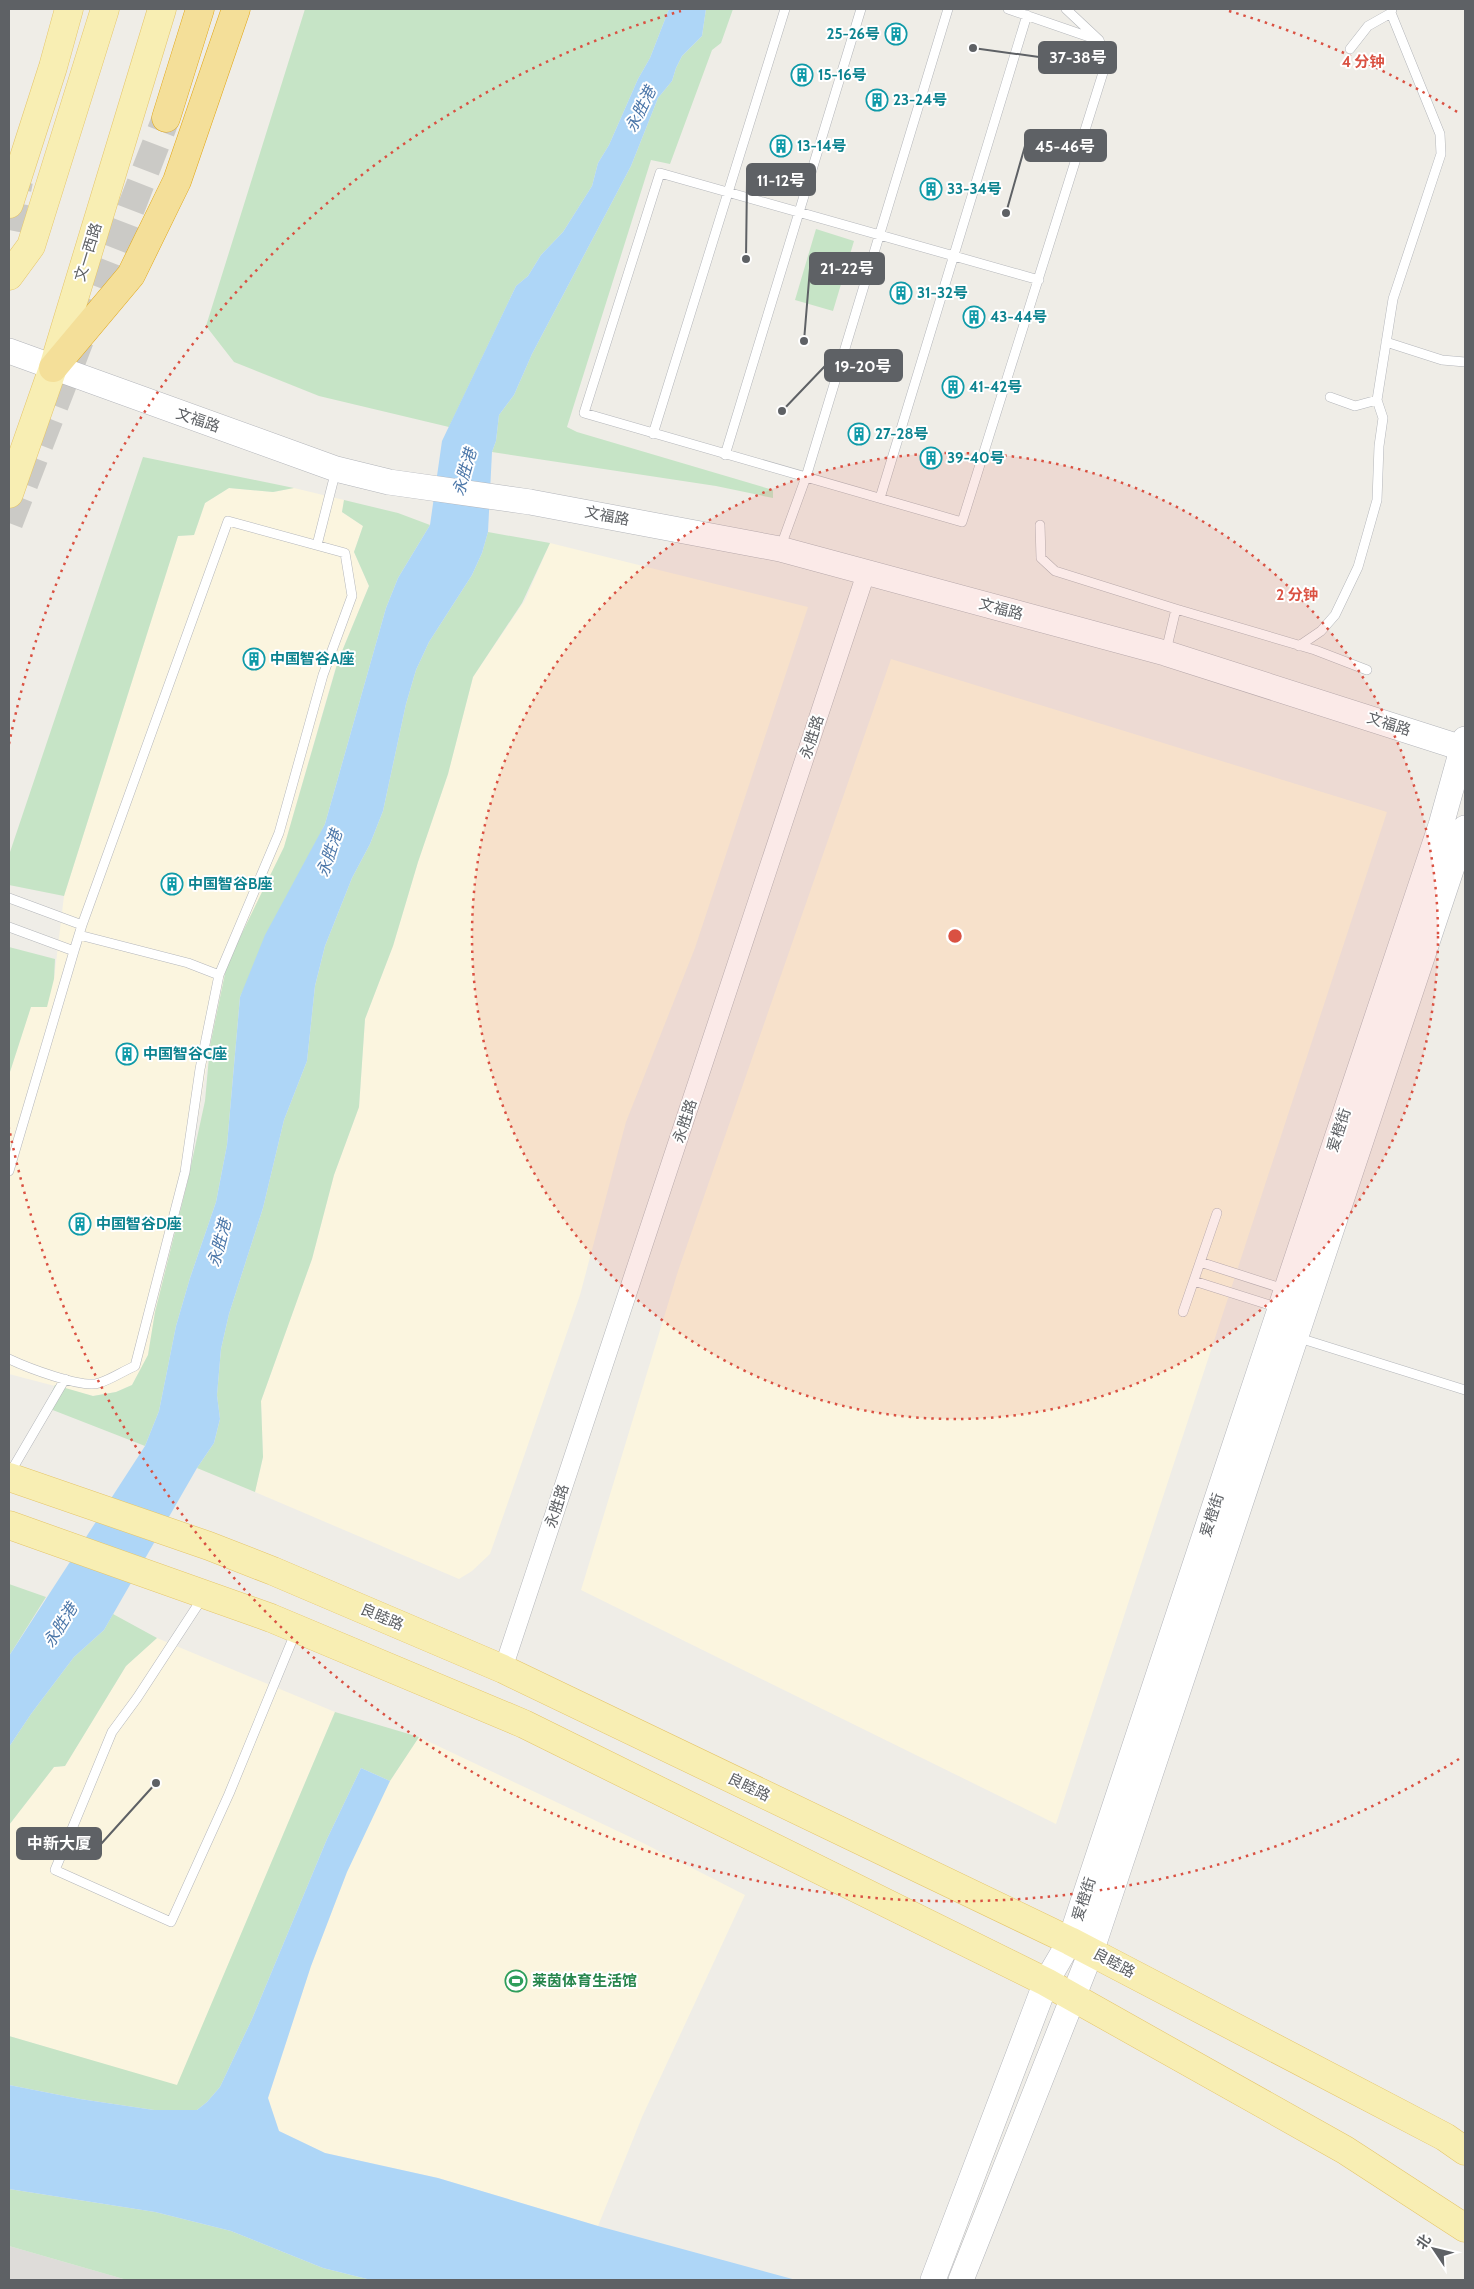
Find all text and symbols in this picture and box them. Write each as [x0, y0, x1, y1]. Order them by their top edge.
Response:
building icon: 25-26号 [884, 22, 908, 46]
place label: 25-26号 [827, 25, 880, 43]
callout: 37-38号 [1039, 42, 1116, 73]
text: 37-38号 [1049, 48, 1107, 67]
text: 4 分钟 [1342, 53, 1384, 71]
building icon: 15-16号 [790, 63, 814, 87]
place label: 15-16号 [818, 66, 867, 84]
water label: 永胜港 [621, 82, 660, 135]
building icon: 23-24号 [865, 88, 889, 112]
place label: 23-24号 [893, 91, 947, 109]
callout: 45-46号 [1025, 130, 1106, 161]
building icon: 13-14号 [769, 134, 793, 158]
place label: 13-14号 [797, 137, 847, 155]
text: 45-46号 [1035, 137, 1095, 156]
callout: 11-12号 [747, 164, 815, 195]
text: 11-12号 [757, 171, 805, 190]
building icon: 33-34号 [919, 177, 943, 201]
place label: 33-34号 [947, 180, 1002, 198]
street label: 文一西路 [71, 221, 105, 283]
callout: 21-22号 [810, 253, 884, 284]
text: 21-22号 [820, 259, 874, 278]
building icon: 31-32号 [889, 281, 913, 305]
place label: 31-32号 [917, 284, 968, 302]
building icon: 43-44号 [962, 305, 986, 329]
place label: 43-44号 [990, 308, 1047, 326]
callout: 19-20号 [825, 350, 902, 381]
text: 19-20号 [834, 357, 892, 376]
building icon: 41-42号 [941, 375, 965, 399]
place label: 41-42号 [969, 378, 1022, 396]
street label: 文福路 [174, 404, 222, 436]
building icon: 27-28号 [847, 422, 871, 446]
place label: 27-28号 [875, 425, 928, 443]
water label: 永胜港 [449, 445, 481, 498]
building icon: 39-40号 [919, 446, 943, 470]
place label: 39-40号 [947, 449, 1005, 467]
street label: 文福路 [583, 503, 631, 529]
text: 2 分钟 [1276, 586, 1318, 604]
street label: 文福路 [977, 594, 1025, 624]
building icon: 中国智谷A座 [242, 647, 266, 671]
place label: 中国智谷A座 [270, 650, 354, 668]
street label: 文福路 [1365, 708, 1413, 740]
street label: 永胜路 [796, 713, 828, 761]
water label: 永胜港 [313, 825, 347, 879]
building icon: 中国智谷B座 [160, 872, 184, 896]
place label: 中国智谷B座 [188, 875, 272, 893]
centre of rings [946, 927, 964, 945]
building icon: 中国智谷C座 [115, 1042, 139, 1066]
place label: 中国智谷C座 [143, 1045, 227, 1063]
street label: 永胜路 [669, 1097, 701, 1145]
street label: 爱橙街 [1323, 1106, 1355, 1154]
building icon: 中国智谷D座 [68, 1212, 92, 1236]
place label: 中国智谷D座 [96, 1215, 182, 1233]
water label: 永胜港 [204, 1216, 235, 1269]
street label: 永胜路 [541, 1482, 573, 1530]
street label: 爱橙街 [1196, 1491, 1228, 1539]
water label: 永胜港 [40, 1598, 82, 1651]
street label: 良睦路 [358, 1600, 406, 1634]
street label: 良睦路 [725, 1769, 773, 1805]
callout: 中新大厦 [17, 1828, 101, 1859]
text: 中新大厦 [27, 1834, 91, 1853]
street label: 爱橙街 [1068, 1875, 1100, 1923]
street label: 良睦路 [1090, 1944, 1138, 1982]
sports icon: 莱茵体育生活馆 [504, 1969, 528, 1993]
place label: 莱茵体育生活馆 [532, 1972, 637, 1990]
north arrow [1409, 2224, 1459, 2274]
text: 北 [1412, 2231, 1435, 2252]

